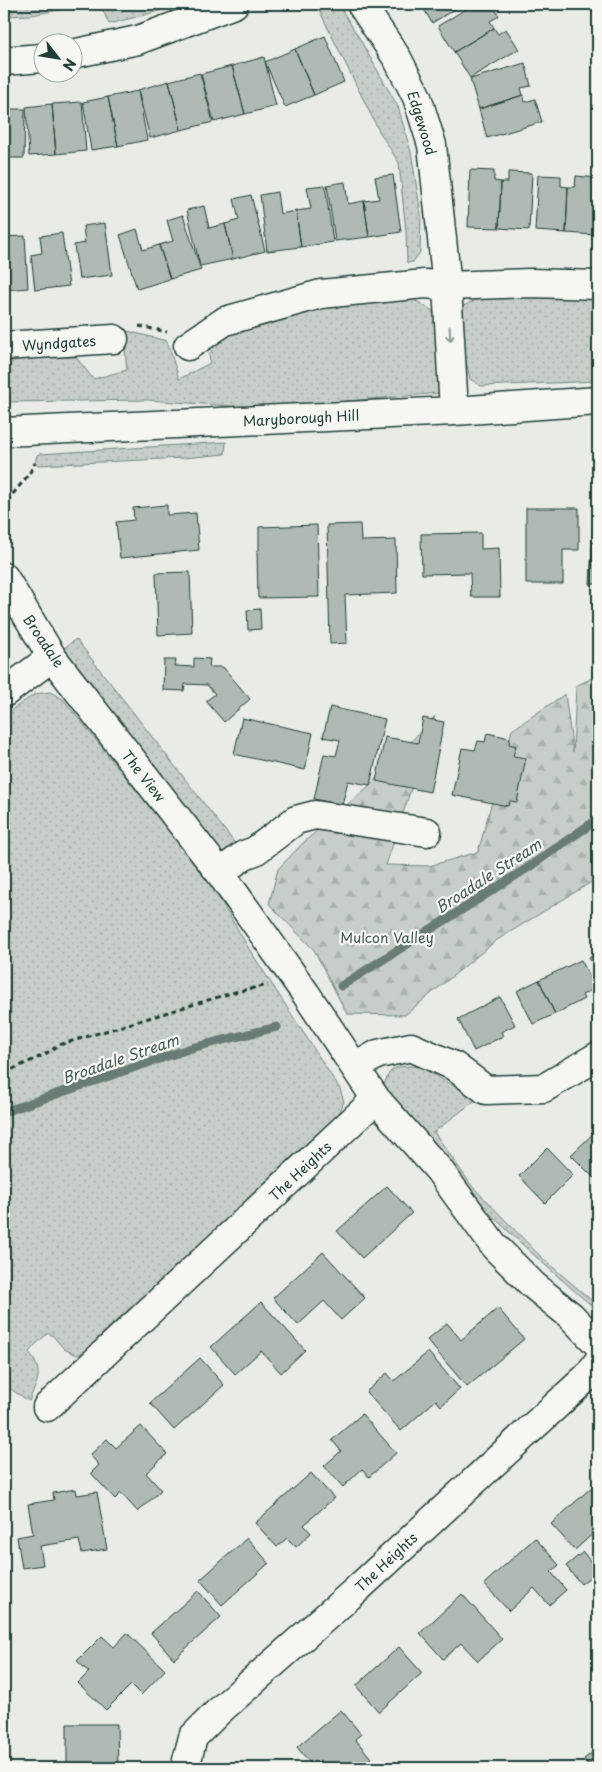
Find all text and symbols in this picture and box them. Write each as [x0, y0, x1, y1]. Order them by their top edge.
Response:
north arrow [32, 32, 82, 82]
text: N [58, 55, 81, 75]
street label: Edgewood [402, 88, 442, 158]
one-way arrow [445, 326, 454, 342]
street label: Wyndgates [21, 330, 97, 356]
street label: Maryborough Hill [242, 404, 360, 432]
street label: Broadale [18, 610, 70, 672]
street label: The View [117, 746, 171, 806]
water label: Broadale Stream [431, 832, 546, 918]
park label: Mulcon Valley [340, 927, 434, 948]
water label: Broadale Stream [59, 1027, 182, 1089]
street label: The Heights [264, 1136, 336, 1206]
street label: The Heights [350, 1527, 422, 1597]

